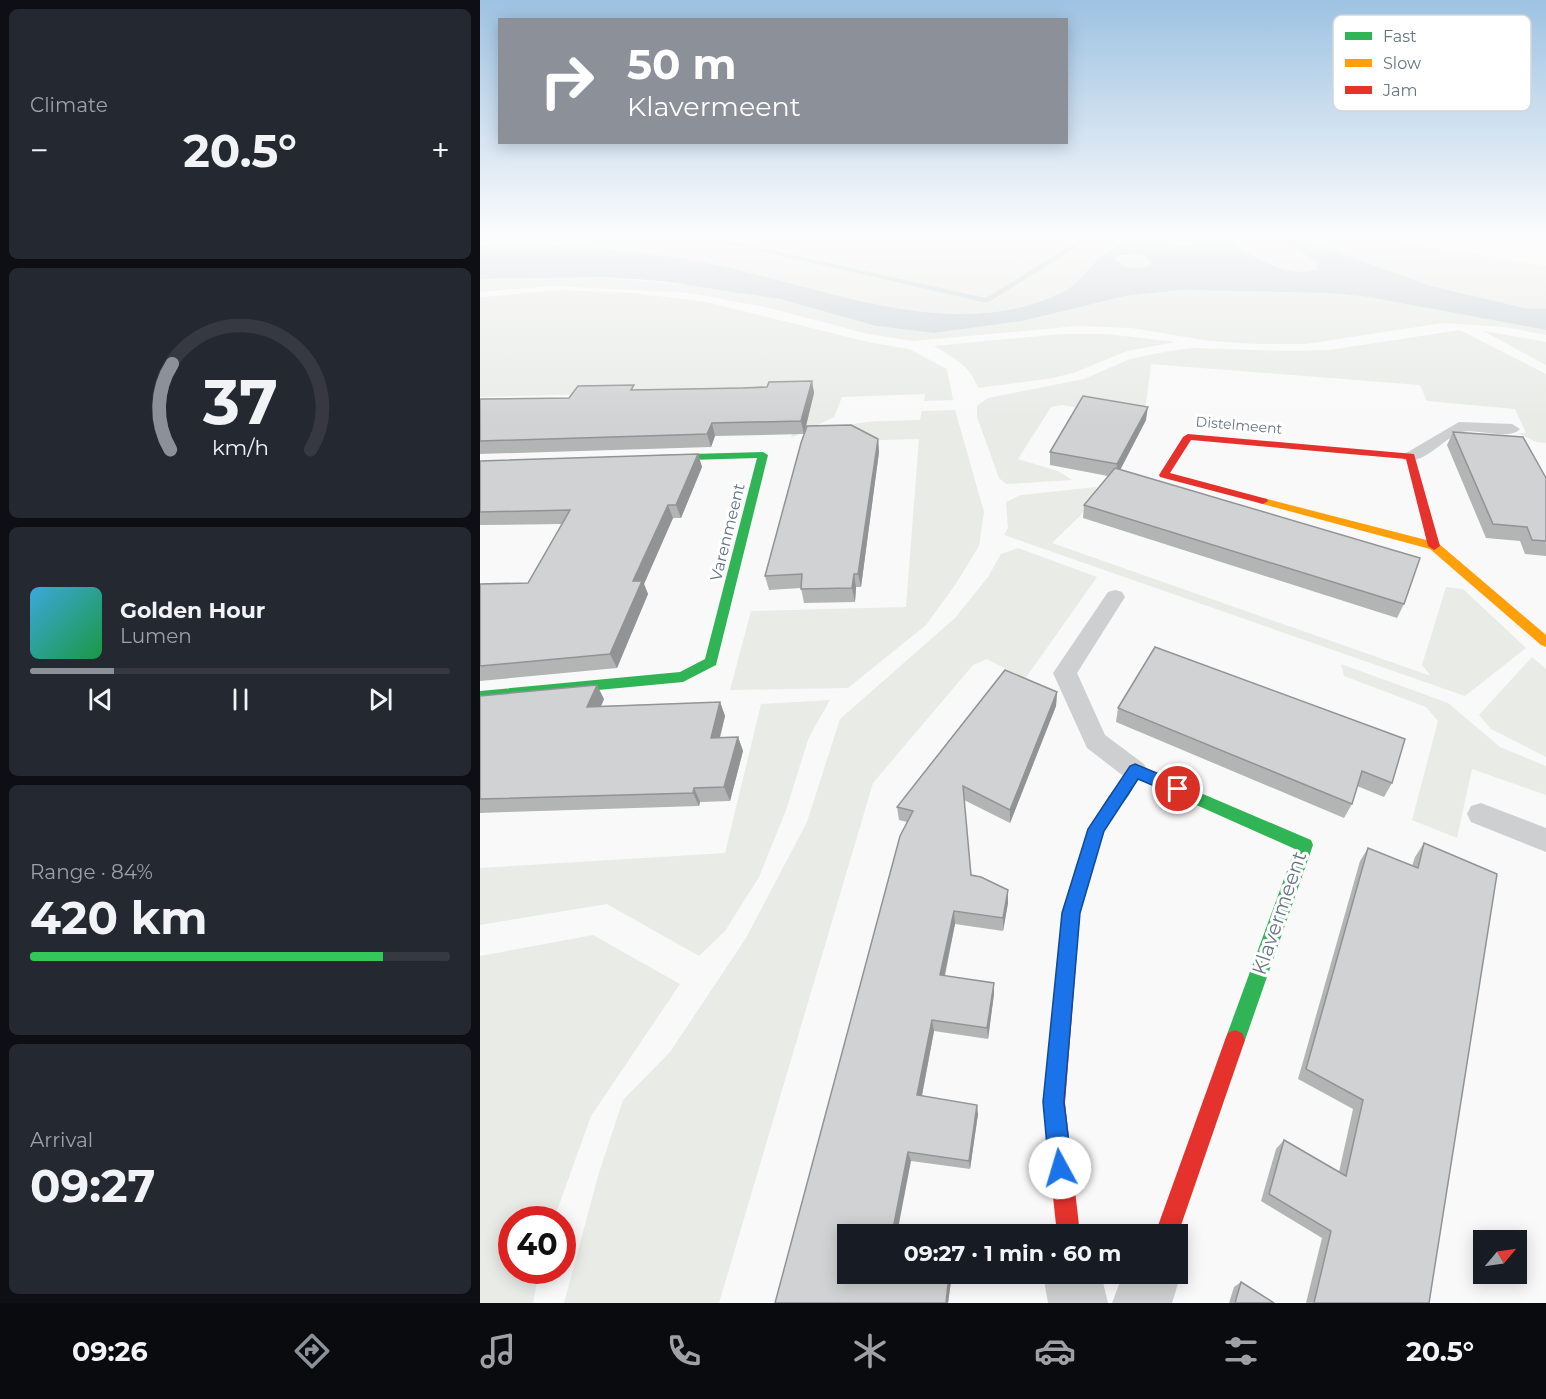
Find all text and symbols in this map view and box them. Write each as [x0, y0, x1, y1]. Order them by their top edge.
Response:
legend [1333, 15, 1531, 111]
text: Fast [1383, 27, 1417, 46]
text: 50 m [627, 38, 736, 90]
icon: right [528, 42, 606, 120]
text: Slow [1383, 54, 1421, 73]
text: Jam [1382, 81, 1417, 100]
text: Klavermeent [627, 90, 801, 123]
text: Climate [30, 93, 108, 117]
text: 20.5° [183, 123, 297, 178]
text: − [30, 130, 49, 170]
text: + [431, 130, 450, 170]
text: 37 [201, 364, 278, 440]
street label: Distelmeent [1195, 412, 1283, 438]
text: km/h [211, 434, 269, 460]
street label: Varenmeent [706, 481, 749, 583]
text: Golden Hour [120, 597, 265, 624]
text: Lumen [120, 624, 192, 648]
icon: previous [84, 683, 117, 716]
icon: pause [224, 683, 257, 716]
icon: next [364, 683, 397, 716]
pin [1152, 763, 1203, 814]
icon: arrive [1161, 772, 1194, 805]
street label: Klavermeent [1247, 848, 1311, 978]
text: Range · 84% [30, 860, 153, 884]
text: 420 km [30, 890, 207, 945]
text: Arrival [30, 1128, 93, 1152]
position arrow [1028, 1136, 1092, 1200]
text: 09:27 [30, 1158, 155, 1213]
speed limit sign: 40 [498, 1206, 576, 1284]
north arrow [1473, 1230, 1527, 1284]
map controls [1473, 1230, 1527, 1284]
text: 09:27 · 1 min · 60 m [904, 1240, 1121, 1267]
icon: directions [291, 1330, 333, 1372]
icon: music [477, 1330, 519, 1372]
icon: phone [663, 1330, 705, 1372]
icon: climate [849, 1330, 891, 1372]
icon: car [1034, 1330, 1076, 1372]
icon: filters [1220, 1330, 1262, 1372]
text: 09:26 [72, 1335, 148, 1368]
text: 20.5° [1406, 1335, 1474, 1368]

